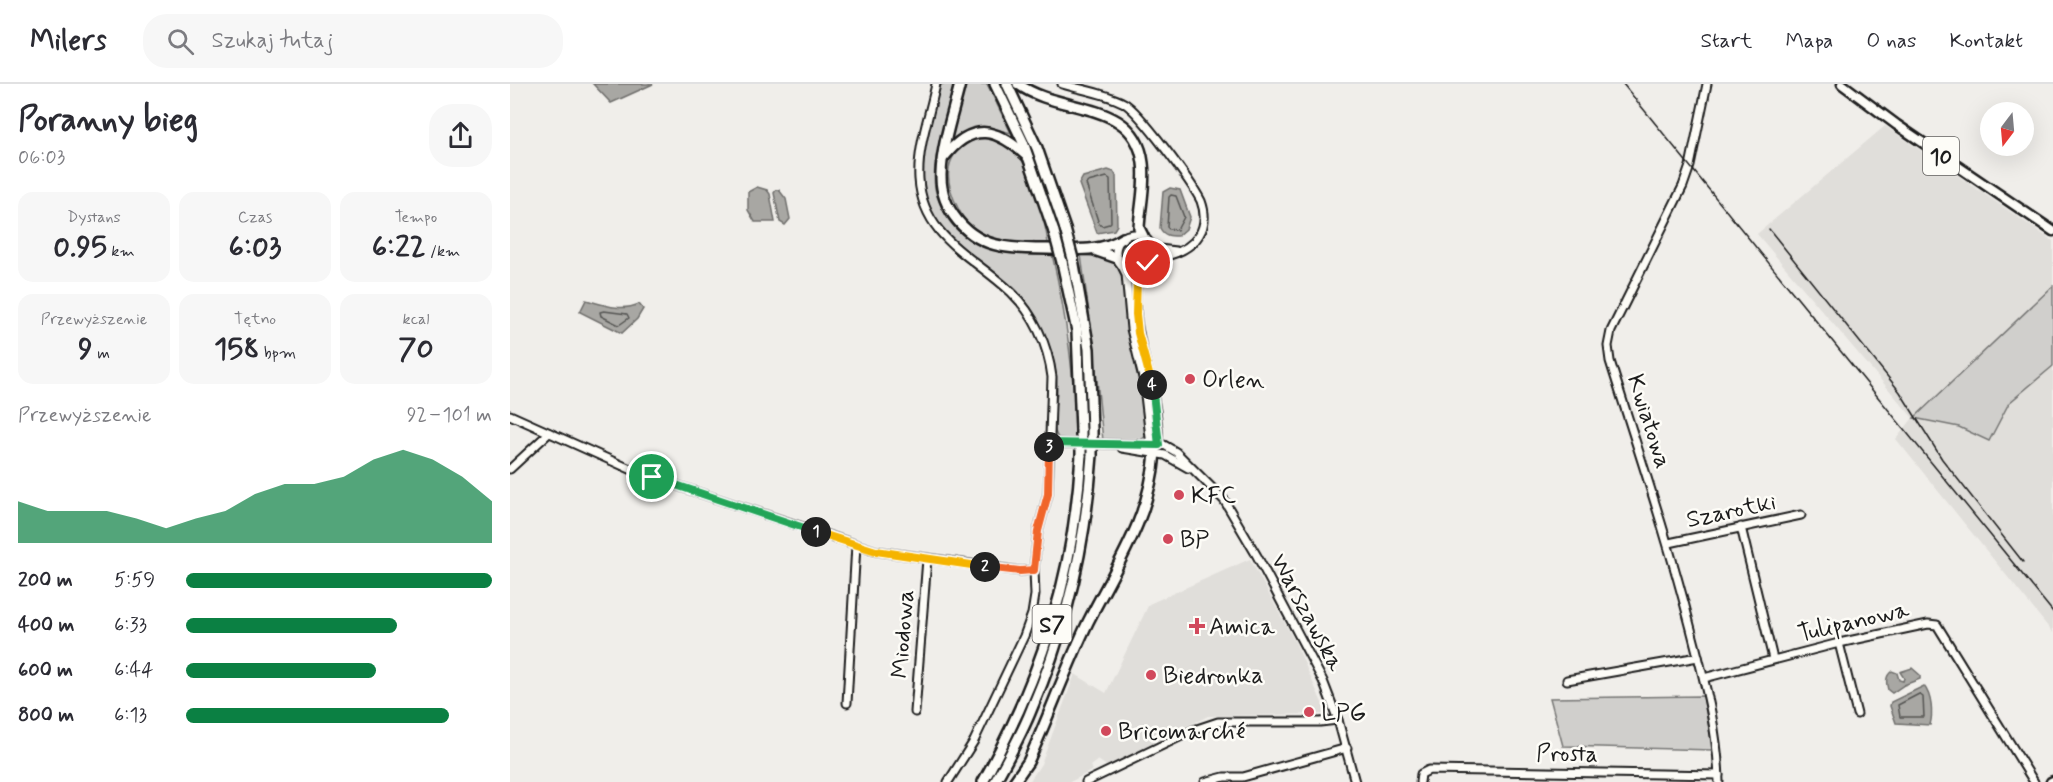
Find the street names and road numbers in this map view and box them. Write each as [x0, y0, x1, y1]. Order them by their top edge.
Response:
road number: 10 [1923, 137, 1959, 175]
street label: Kwiatowa [1619, 370, 1678, 472]
street label: Szarotki [1684, 487, 1779, 536]
street label: Warszawska [1263, 549, 1351, 677]
street label: Miodowa [885, 589, 922, 680]
street label: Tulipanowa [1795, 594, 1913, 650]
road number: S7 [1032, 605, 1072, 643]
street label: Prosta [1536, 738, 1598, 771]

